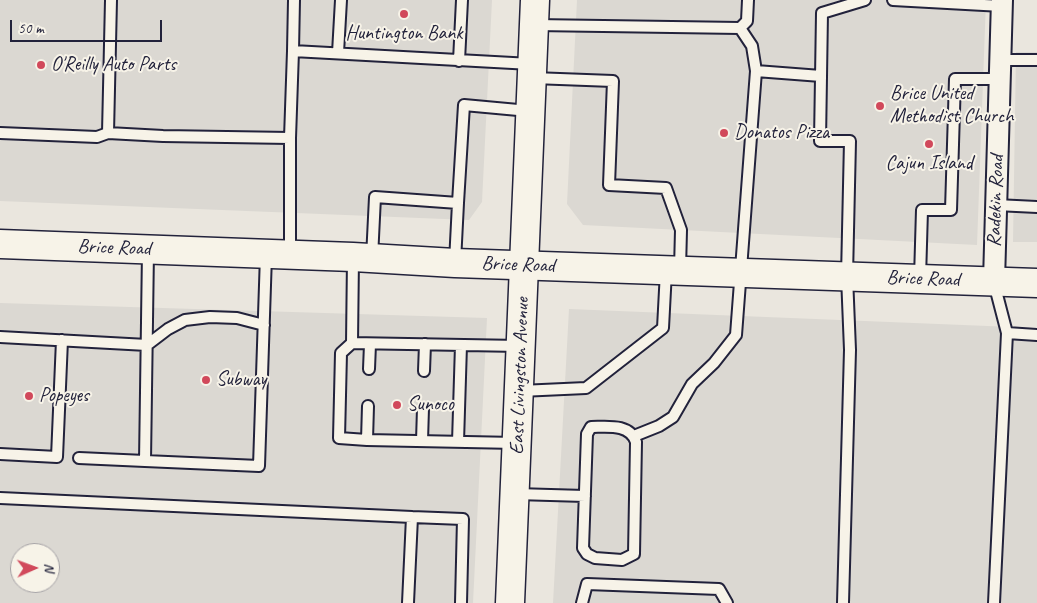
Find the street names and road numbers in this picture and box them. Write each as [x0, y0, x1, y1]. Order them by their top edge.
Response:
street label: Radekin Road [982, 155, 1010, 247]
street label: Brice Road [77, 235, 151, 261]
street label: Brice Road [481, 252, 555, 278]
street label: Brice Road [886, 266, 960, 292]
street label: East Livingston Avenue [505, 297, 535, 455]

